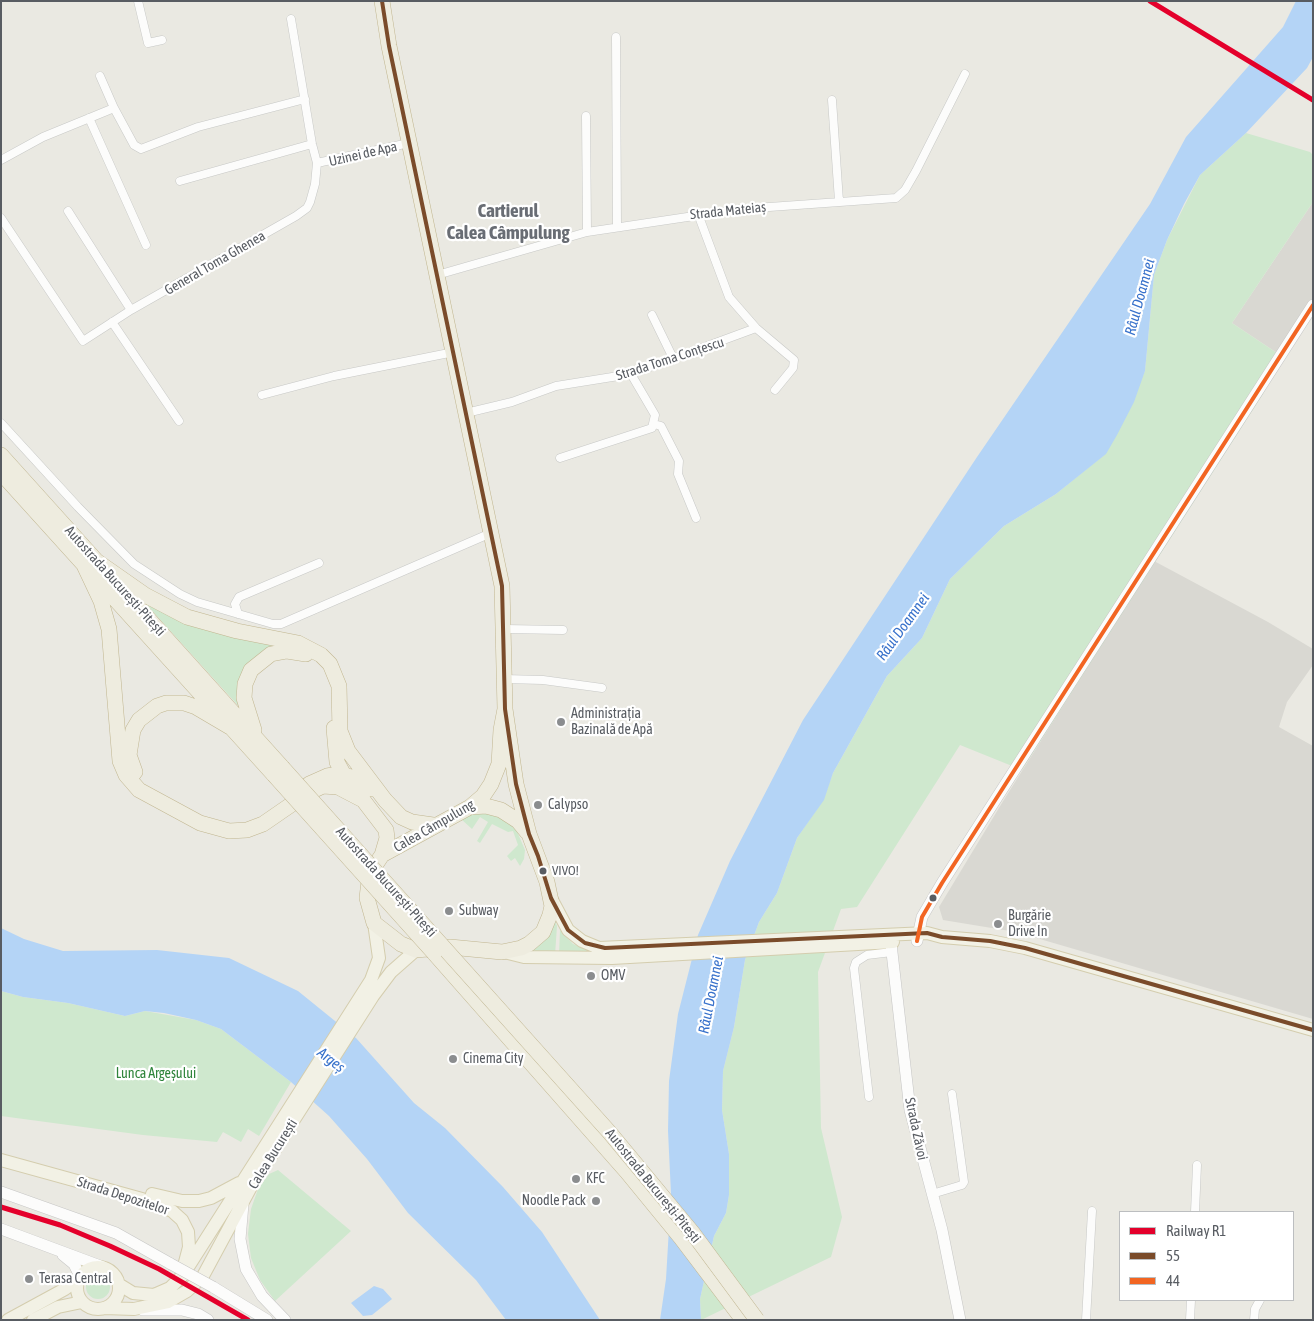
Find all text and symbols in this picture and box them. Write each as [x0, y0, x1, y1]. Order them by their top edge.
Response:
street label: Uzinei de Apa [327, 138, 399, 170]
street label: Strada Mateiaș [689, 199, 767, 223]
district label: Cartierul Calea Câmpulung [446, 200, 570, 244]
street label: General Toma Ghenea [162, 227, 268, 299]
water label: Râul Doamnei [1121, 257, 1159, 337]
street label: Strada Toma Conțescu [614, 334, 726, 384]
street label: Autostrada București-Pitești [61, 523, 169, 639]
water label: Râul Doamnei [873, 590, 933, 664]
place label: Administrația Bazinală de Apă [571, 706, 653, 739]
marker: Administrația Bazinală de Apă [555, 716, 567, 728]
street label: Calea Câmpulung [391, 796, 477, 856]
place label: Calypso [548, 797, 588, 813]
marker: Calypso [532, 799, 544, 811]
street label: Autostrada București-Pitești [332, 824, 440, 940]
place label: VIVO! [552, 863, 579, 879]
marker: VIVO! [538, 866, 548, 876]
unlabelled marker [928, 893, 938, 903]
place label: Subway [459, 903, 499, 919]
marker: Subway [443, 905, 455, 917]
place label: Burgărie Drive In [1008, 908, 1051, 940]
marker: Burgărie Drive In [992, 918, 1004, 930]
water label: Râul Doamnei [695, 955, 727, 1035]
place label: OMV [601, 968, 625, 984]
marker: OMV [585, 970, 597, 982]
water label: Argeș [314, 1044, 348, 1076]
place label: Cinema City [463, 1051, 523, 1067]
marker: Cinema City [447, 1053, 459, 1065]
park label: Lunca Argeșului [116, 1066, 196, 1082]
street label: Strada Zăvoi [901, 1096, 931, 1162]
street label: Calea București [245, 1116, 301, 1192]
street label: Autostrada București-Pitești [602, 1125, 704, 1247]
place label: KFC [586, 1171, 605, 1187]
street label: Strada Depozitelor [75, 1173, 171, 1219]
marker: KFC [570, 1173, 582, 1185]
place label: Noodle Pack [522, 1193, 586, 1209]
marker: Noodle Pack [590, 1195, 602, 1207]
legend [1119, 1211, 1294, 1301]
text: Railway R1 [1166, 1222, 1226, 1239]
text: 55 [1166, 1247, 1180, 1264]
place label: Terasa Central [39, 1271, 112, 1287]
text: 44 [1166, 1272, 1180, 1289]
marker: Terasa Central [23, 1273, 35, 1285]

